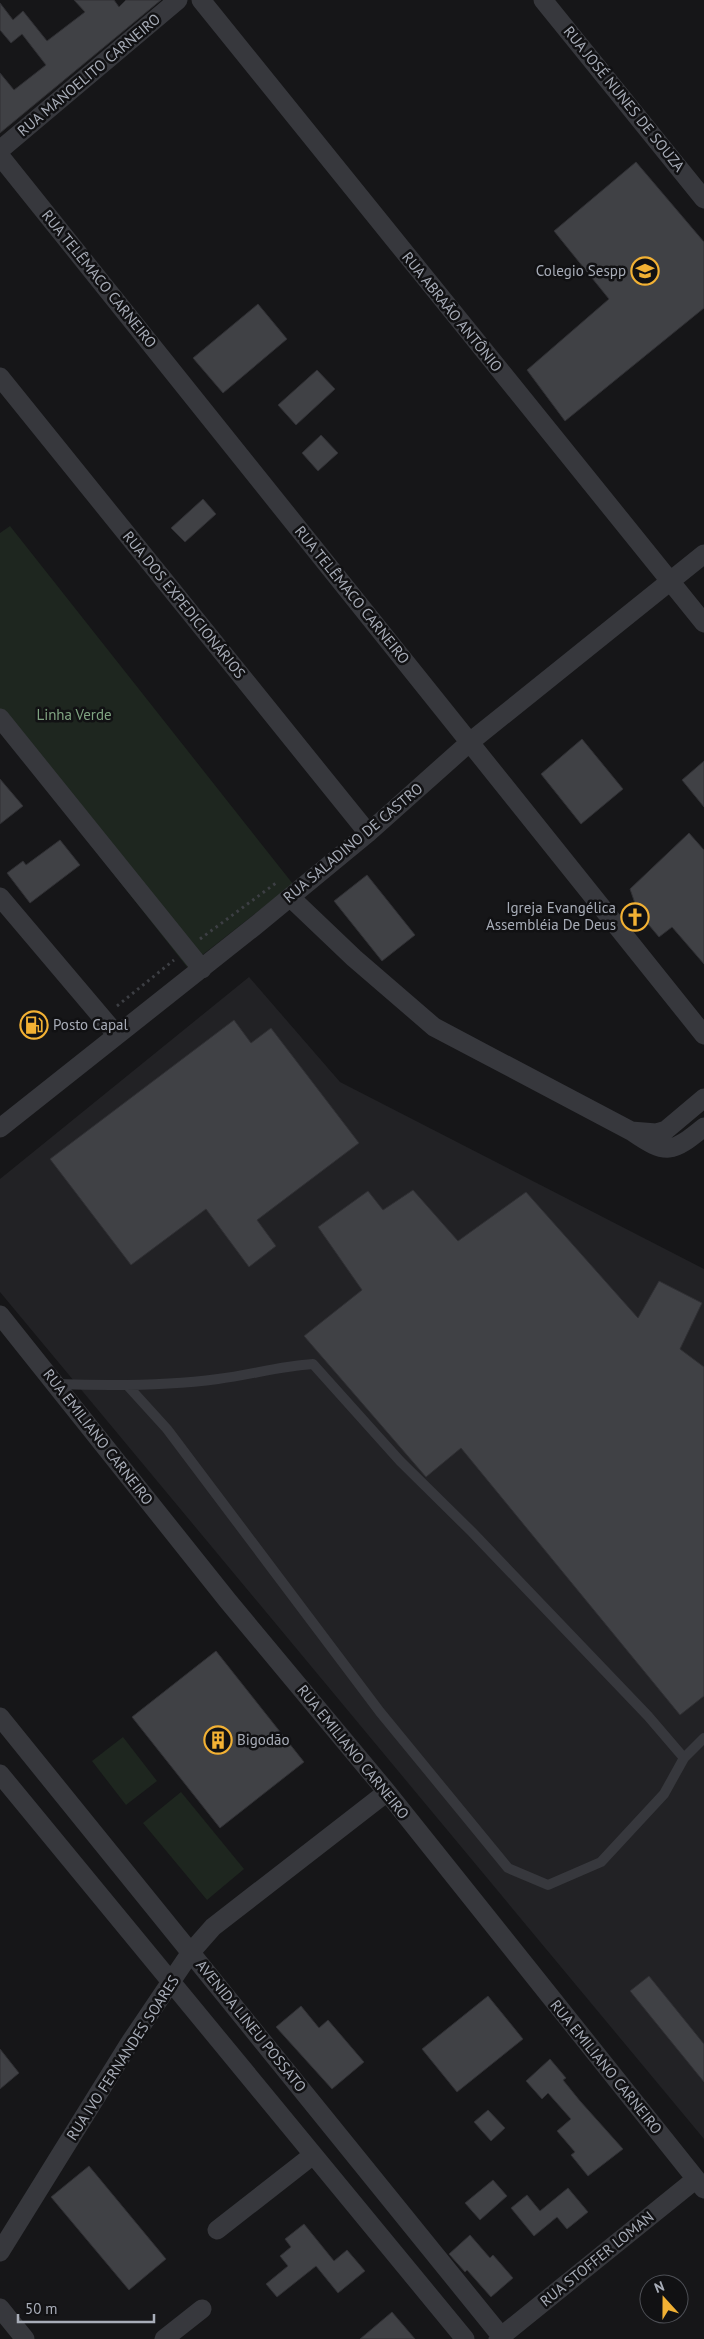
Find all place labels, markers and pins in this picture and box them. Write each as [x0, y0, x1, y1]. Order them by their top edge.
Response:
school or university icon: Colegio Sespp [630, 256, 660, 286]
place label: Colegio Sespp [536, 261, 626, 280]
place label: Igreja Evangélica Assembléia De Deus [486, 898, 616, 934]
church icon: Igreja Evangélica Assembléia De Deus [620, 902, 650, 932]
fuel station icon: Posto Capal [19, 1010, 49, 1040]
place label: Posto Capal [53, 1015, 128, 1034]
building icon: Bigodão [203, 1725, 233, 1755]
place label: Bigodão [237, 1730, 289, 1749]

